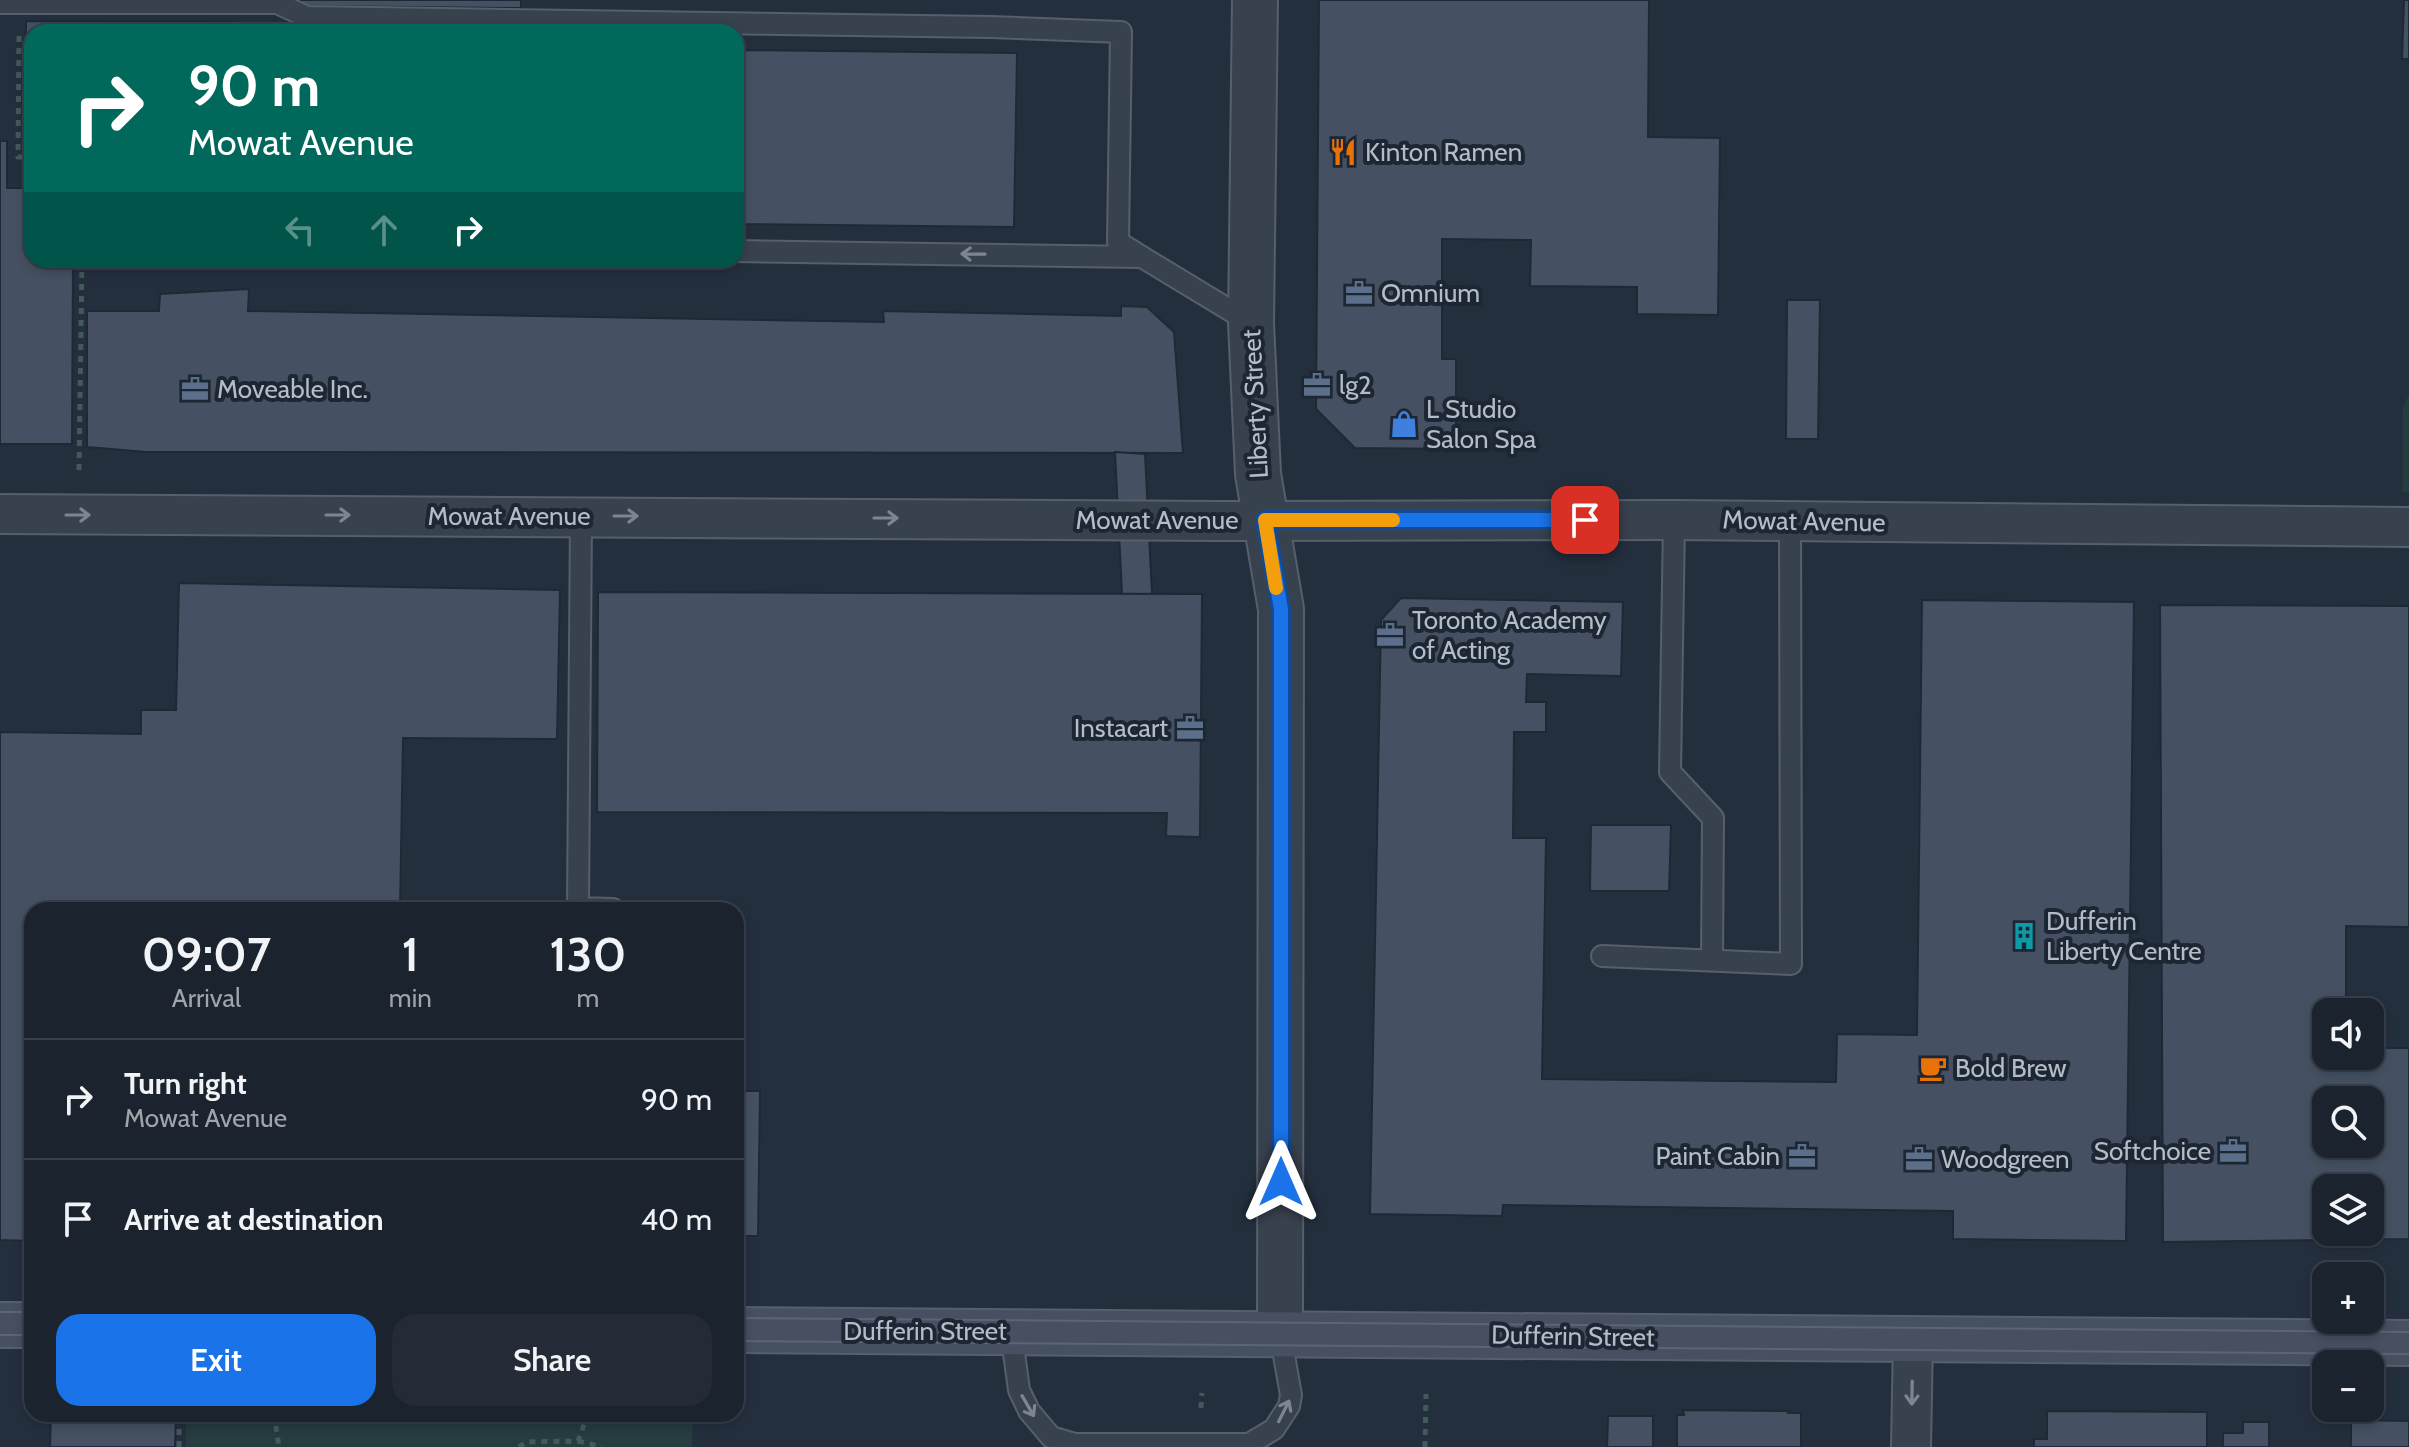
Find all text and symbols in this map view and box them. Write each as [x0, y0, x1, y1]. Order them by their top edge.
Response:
text: 90 m [188, 52, 320, 120]
icon: right [56, 56, 160, 160]
text: Mowat Avenue [188, 120, 414, 164]
place label: Kinton Ramen [1365, 136, 1522, 168]
restaurant icon: Kinton Ramen [1328, 137, 1358, 167]
icon: left [278, 208, 322, 252]
icon: ahead [362, 208, 406, 252]
icon: right [446, 208, 490, 252]
one-way arrow [960, 247, 987, 262]
place label: Omnium [1381, 277, 1480, 309]
office icon: Omnium [1344, 278, 1374, 308]
street label: Liberty Street [1235, 329, 1275, 479]
place label: lg2 [1339, 369, 1372, 401]
office icon: lg2 [1302, 370, 1332, 400]
place label: Moveable Inc. [217, 373, 368, 405]
office icon: Moveable Inc. [180, 374, 210, 404]
place label: L Studio Salon Spa [1426, 393, 1537, 455]
shop icon: L Studio Salon Spa [1389, 409, 1419, 439]
pin [1551, 486, 1619, 554]
icon: arrive [1563, 498, 1607, 542]
street label: Mowat Avenue [428, 500, 591, 532]
street label: Mowat Avenue [1076, 504, 1239, 536]
street label: Mowat Avenue [1722, 504, 1886, 538]
one-way arrow [64, 507, 91, 523]
one-way arrow [324, 507, 351, 523]
one-way arrow [612, 508, 639, 524]
one-way arrow [872, 510, 899, 526]
place label: Toronto Academy of Acting [1412, 604, 1607, 666]
office icon: Toronto Academy of Acting [1375, 620, 1405, 650]
place label: Instacart [1074, 712, 1168, 744]
office icon: Instacart [1175, 713, 1205, 743]
place label: Dufferin Liberty Centre [2046, 905, 2201, 967]
building icon: Dufferin Liberty Centre [2009, 921, 2039, 951]
text: 09:07 [142, 925, 271, 983]
text: 1 [402, 925, 419, 983]
text: 130 [550, 925, 626, 983]
text: Arrival [172, 982, 241, 1014]
text: min [389, 982, 432, 1014]
text: m [576, 982, 599, 1014]
map controls [2312, 998, 2384, 1422]
button: sound [2312, 998, 2384, 1070]
place label: Bold Brew [1955, 1052, 2067, 1084]
cafe icon: Bold Brew [1918, 1053, 1948, 1083]
text: Turn right [124, 1065, 247, 1102]
icon: right [56, 1077, 100, 1121]
text: 90 m [641, 1081, 712, 1118]
button: search [2312, 1086, 2384, 1158]
text: Mowat Avenue [124, 1102, 287, 1134]
place label: Softchoice [2094, 1135, 2211, 1167]
office icon: Softchoice [2218, 1136, 2248, 1166]
position arrow [1239, 1140, 1323, 1224]
place label: Paint Cabin [1656, 1140, 1780, 1172]
office icon: Paint Cabin [1787, 1141, 1817, 1171]
place label: Woodgreen [1941, 1143, 2070, 1175]
office icon: Woodgreen [1904, 1144, 1934, 1174]
button: layers [2312, 1174, 2384, 1246]
icon: arrive [56, 1197, 100, 1241]
text: Arrive at destination [124, 1201, 384, 1238]
text: 40 m [641, 1201, 712, 1238]
button: + [2312, 1262, 2384, 1334]
button: Exit [56, 1314, 376, 1406]
button: Share [392, 1314, 712, 1406]
street label: Dufferin Street [843, 1315, 1007, 1347]
street label: Dufferin Street [1491, 1319, 1655, 1353]
button: − [2312, 1350, 2384, 1422]
one-way arrow [1904, 1379, 1920, 1406]
one-way arrow [1020, 1394, 1036, 1417]
one-way arrow [1277, 1400, 1293, 1423]

